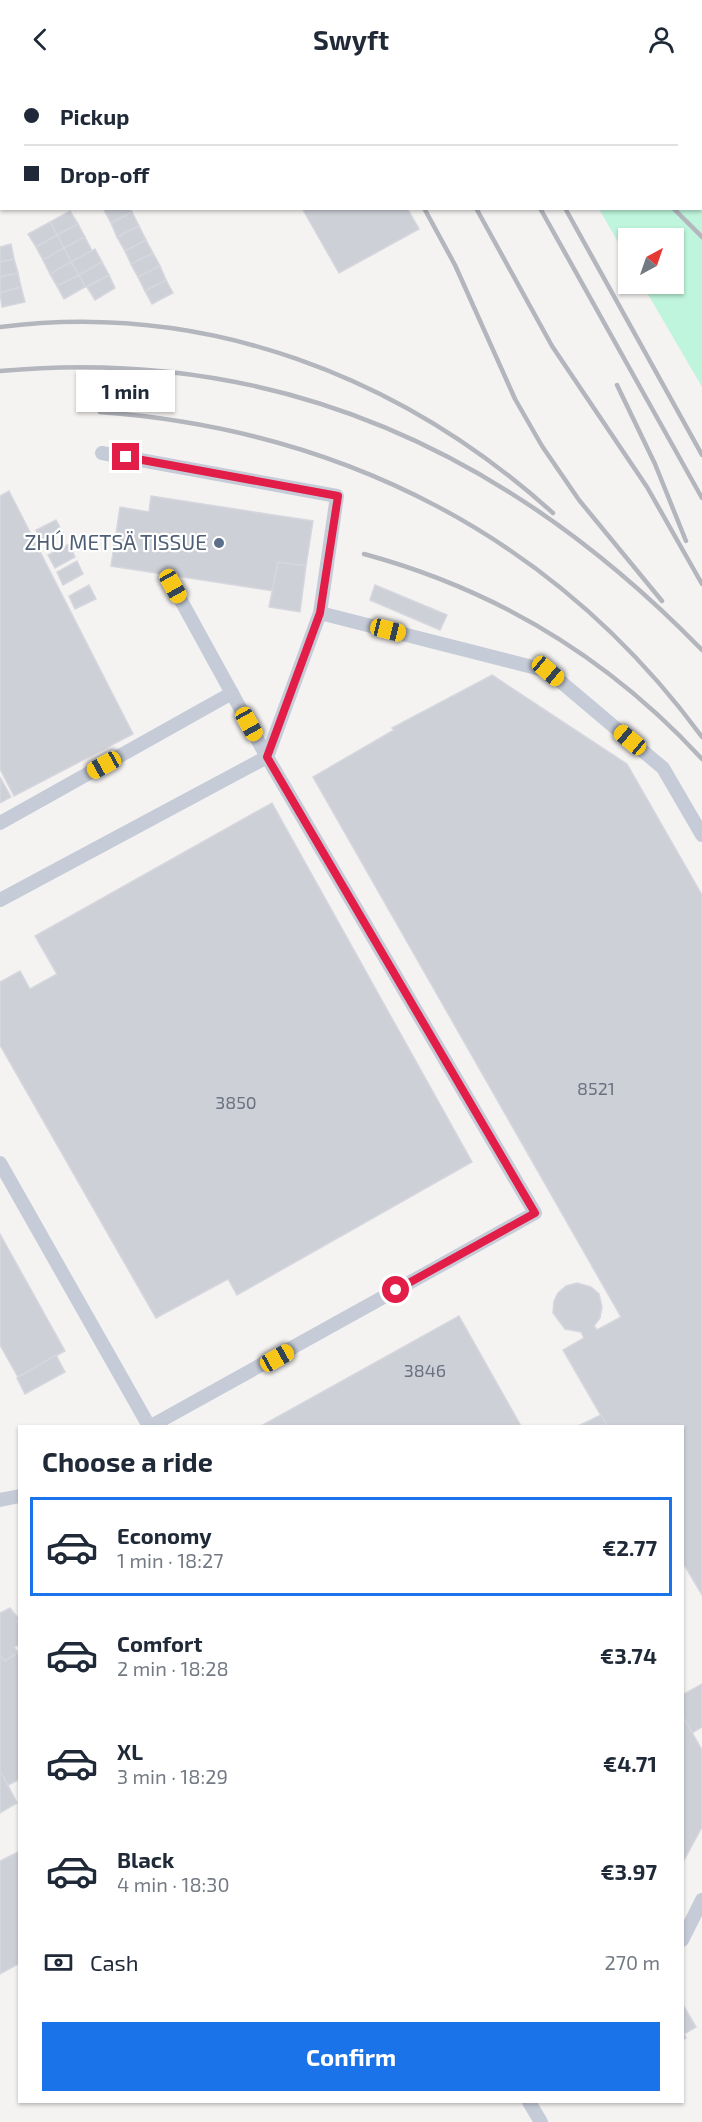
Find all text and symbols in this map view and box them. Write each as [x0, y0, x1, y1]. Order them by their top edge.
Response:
icon: back [24, 23, 57, 56]
text: Swyft [313, 23, 389, 55]
icon: person [645, 23, 678, 56]
text: Pickup [60, 103, 129, 129]
text: Drop-off [60, 161, 149, 187]
north arrow [618, 228, 684, 294]
map controls [618, 228, 684, 294]
callout: 1 min [76, 370, 176, 412]
text: 1 min [101, 379, 150, 403]
route end [112, 443, 139, 470]
place label: ZHÚ METSÄ TISSUE [24, 529, 207, 554]
marker: ZHÚ METSÄ TISSUE [212, 536, 226, 550]
car [156, 566, 190, 606]
car [368, 617, 408, 643]
car [528, 653, 568, 689]
car [232, 704, 266, 744]
car [610, 722, 650, 758]
car [84, 748, 124, 782]
house number: 8521 [577, 1077, 615, 1099]
house number: 3850 [215, 1091, 257, 1113]
route start [382, 1276, 409, 1303]
car [257, 1341, 297, 1375]
house number: 3846 [404, 1359, 446, 1381]
text: Choose a ride [42, 1445, 213, 1477]
icon: car [45, 1520, 99, 1574]
text: Economy [117, 1522, 212, 1548]
text: €2.77 [602, 1534, 657, 1560]
text: 1 min · 18:27 [117, 1548, 223, 1572]
icon: car [45, 1628, 99, 1682]
text: Comfort [117, 1630, 202, 1656]
text: €3.74 [600, 1642, 657, 1668]
text: 2 min · 18:28 [117, 1656, 229, 1680]
icon: car [45, 1736, 99, 1790]
text: XL [117, 1738, 143, 1764]
text: €4.71 [603, 1750, 657, 1776]
text: 3 min · 18:29 [117, 1764, 228, 1788]
icon: car [45, 1844, 99, 1898]
text: Black [117, 1846, 174, 1872]
text: €3.97 [600, 1858, 657, 1884]
text: 4 min · 18:30 [117, 1872, 230, 1896]
icon: cash [42, 1946, 75, 1979]
text: Cash [90, 1949, 139, 1975]
text: 270 m [604, 1950, 660, 1974]
button: Confirm [42, 2022, 660, 2091]

